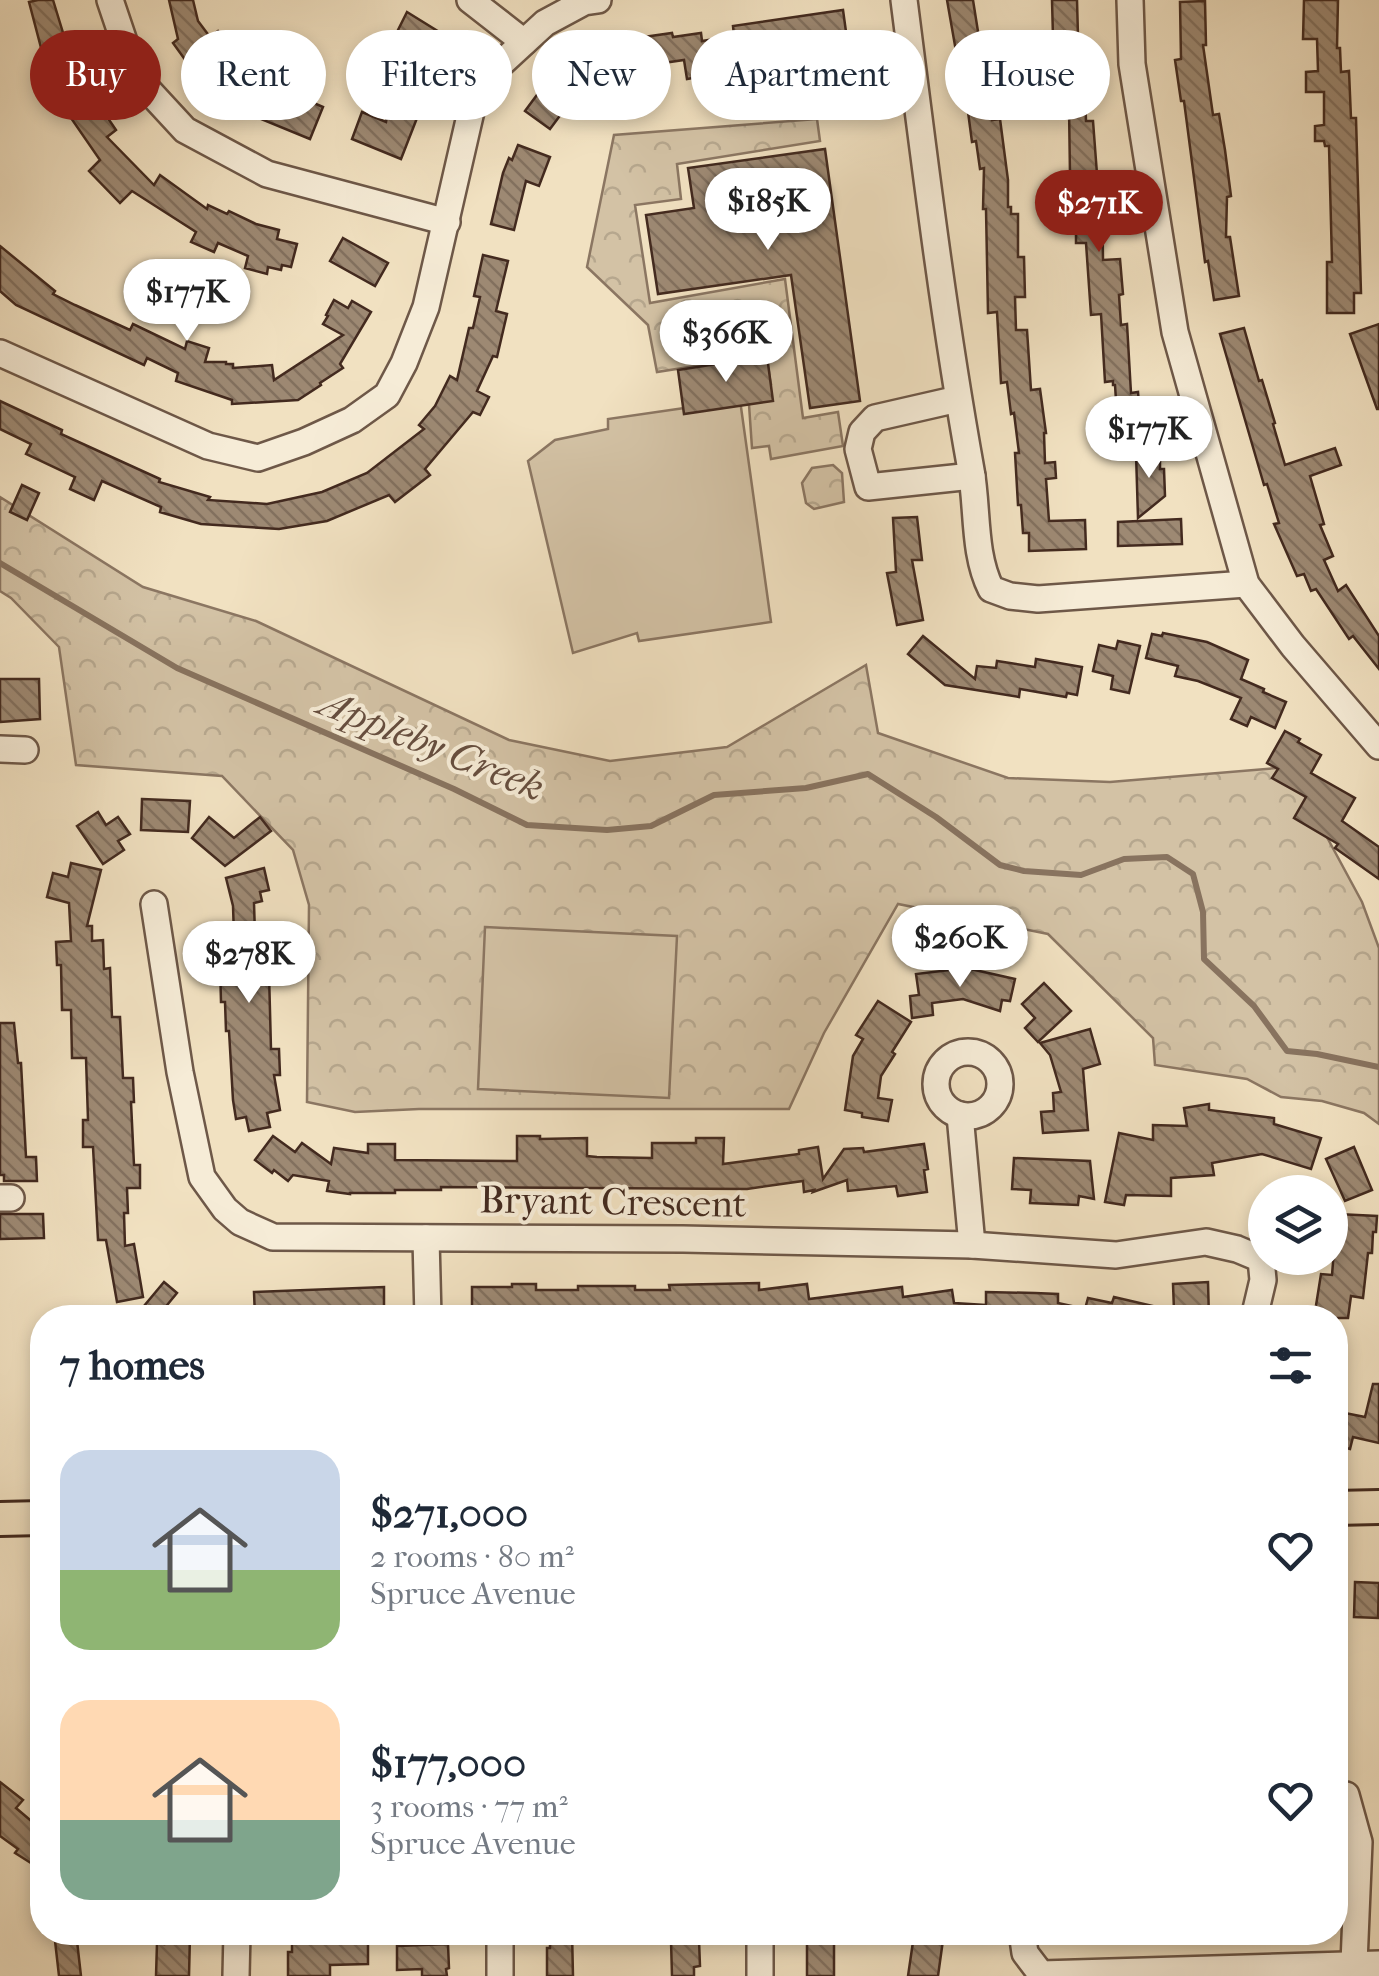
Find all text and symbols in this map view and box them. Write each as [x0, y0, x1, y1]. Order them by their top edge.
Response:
chip: Buy [30, 30, 161, 120]
chip: Rent [181, 30, 326, 120]
chip: Filters [346, 30, 512, 120]
chip: New [532, 30, 671, 120]
chip: Apartment [691, 30, 925, 120]
chip: House [945, 30, 1110, 120]
pin: $185K [698, 168, 838, 253]
pin: $271K [1029, 170, 1169, 255]
text: $185K [727, 182, 809, 219]
text: $271K [1057, 184, 1141, 221]
pin: $177K [117, 259, 257, 344]
text: $177K [145, 273, 229, 310]
pin: $366K [656, 300, 796, 385]
text: $366K [682, 314, 770, 351]
pin: $177K [1079, 396, 1219, 481]
text: $177K [1107, 410, 1191, 447]
water label: Appleby Creek [309, 677, 551, 811]
pin: $260K [890, 905, 1030, 990]
text: $260K [914, 919, 1006, 956]
pin: $278K [179, 921, 319, 1006]
text: $278K [205, 935, 293, 972]
map controls [1248, 1175, 1348, 1275]
button: layers [1248, 1175, 1348, 1275]
street label: Bryant Crescent [479, 1177, 747, 1227]
icon: filters [1263, 1338, 1318, 1393]
text: 7 homes [60, 1341, 205, 1390]
text: $271,000 [370, 1489, 528, 1538]
icon: home [140, 1490, 260, 1610]
icon: heart [1263, 1523, 1318, 1578]
text: 2 rooms · 80 m² [370, 1538, 574, 1575]
text: Spruce Avenue [370, 1575, 575, 1612]
text: $177,000 [370, 1739, 526, 1788]
icon: home [140, 1740, 260, 1860]
icon: heart [1263, 1773, 1318, 1828]
text: 3 rooms · 77 m² [370, 1788, 568, 1825]
text: Spruce Avenue [370, 1825, 575, 1862]

